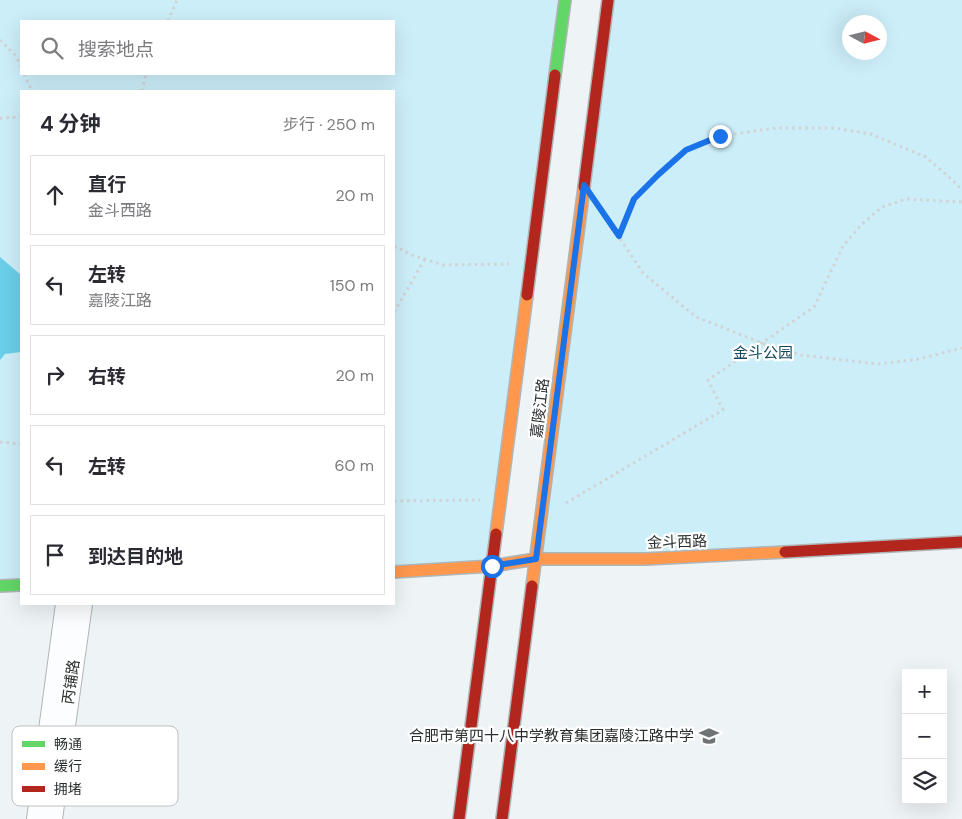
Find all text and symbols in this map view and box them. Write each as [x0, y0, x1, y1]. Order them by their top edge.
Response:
north arrow [842, 15, 887, 60]
search box [20, 20, 395, 75]
icon: search [38, 34, 66, 62]
text: 搜索地点 [78, 37, 154, 62]
text: 4 分钟 [40, 110, 101, 138]
text: 步行 · 250 m [283, 114, 375, 135]
route end [709, 125, 732, 148]
text: 直行 [88, 172, 126, 197]
icon: ahead [41, 181, 69, 209]
text: 20 m [335, 185, 374, 206]
text: 金斗西路 [88, 200, 152, 221]
text: 左转 [88, 262, 126, 287]
icon: left [41, 271, 69, 299]
text: 150 m [330, 275, 374, 296]
text: 嘉陵江路 [88, 290, 152, 311]
park label: 金斗公园 [733, 343, 793, 363]
icon: right [41, 361, 69, 389]
text: 右转 [88, 364, 126, 389]
text: 20 m [335, 365, 374, 386]
street label: 嘉陵江路 [526, 377, 554, 439]
icon: left [41, 451, 69, 479]
text: 左转 [88, 454, 126, 479]
text: 60 m [334, 455, 374, 476]
street label: 金斗西路 [647, 531, 707, 553]
icon: arrive [41, 541, 69, 569]
text: 到达目的地 [88, 544, 183, 569]
route start [481, 555, 504, 578]
street label: 丙铺路 [58, 658, 84, 706]
map controls [902, 669, 947, 804]
button: + [902, 669, 947, 714]
button: − [902, 714, 947, 759]
school or university icon: 合肥市第四十八中学教育集团嘉陵江路中学 [698, 725, 720, 747]
legend [12, 726, 178, 806]
place label: 合肥市第四十八中学教育集团嘉陵江路中学 [409, 726, 694, 746]
text: 畅通 [54, 735, 82, 753]
text: 缓行 [54, 757, 82, 775]
button: layers [902, 759, 947, 804]
text: 拥堵 [54, 780, 82, 798]

